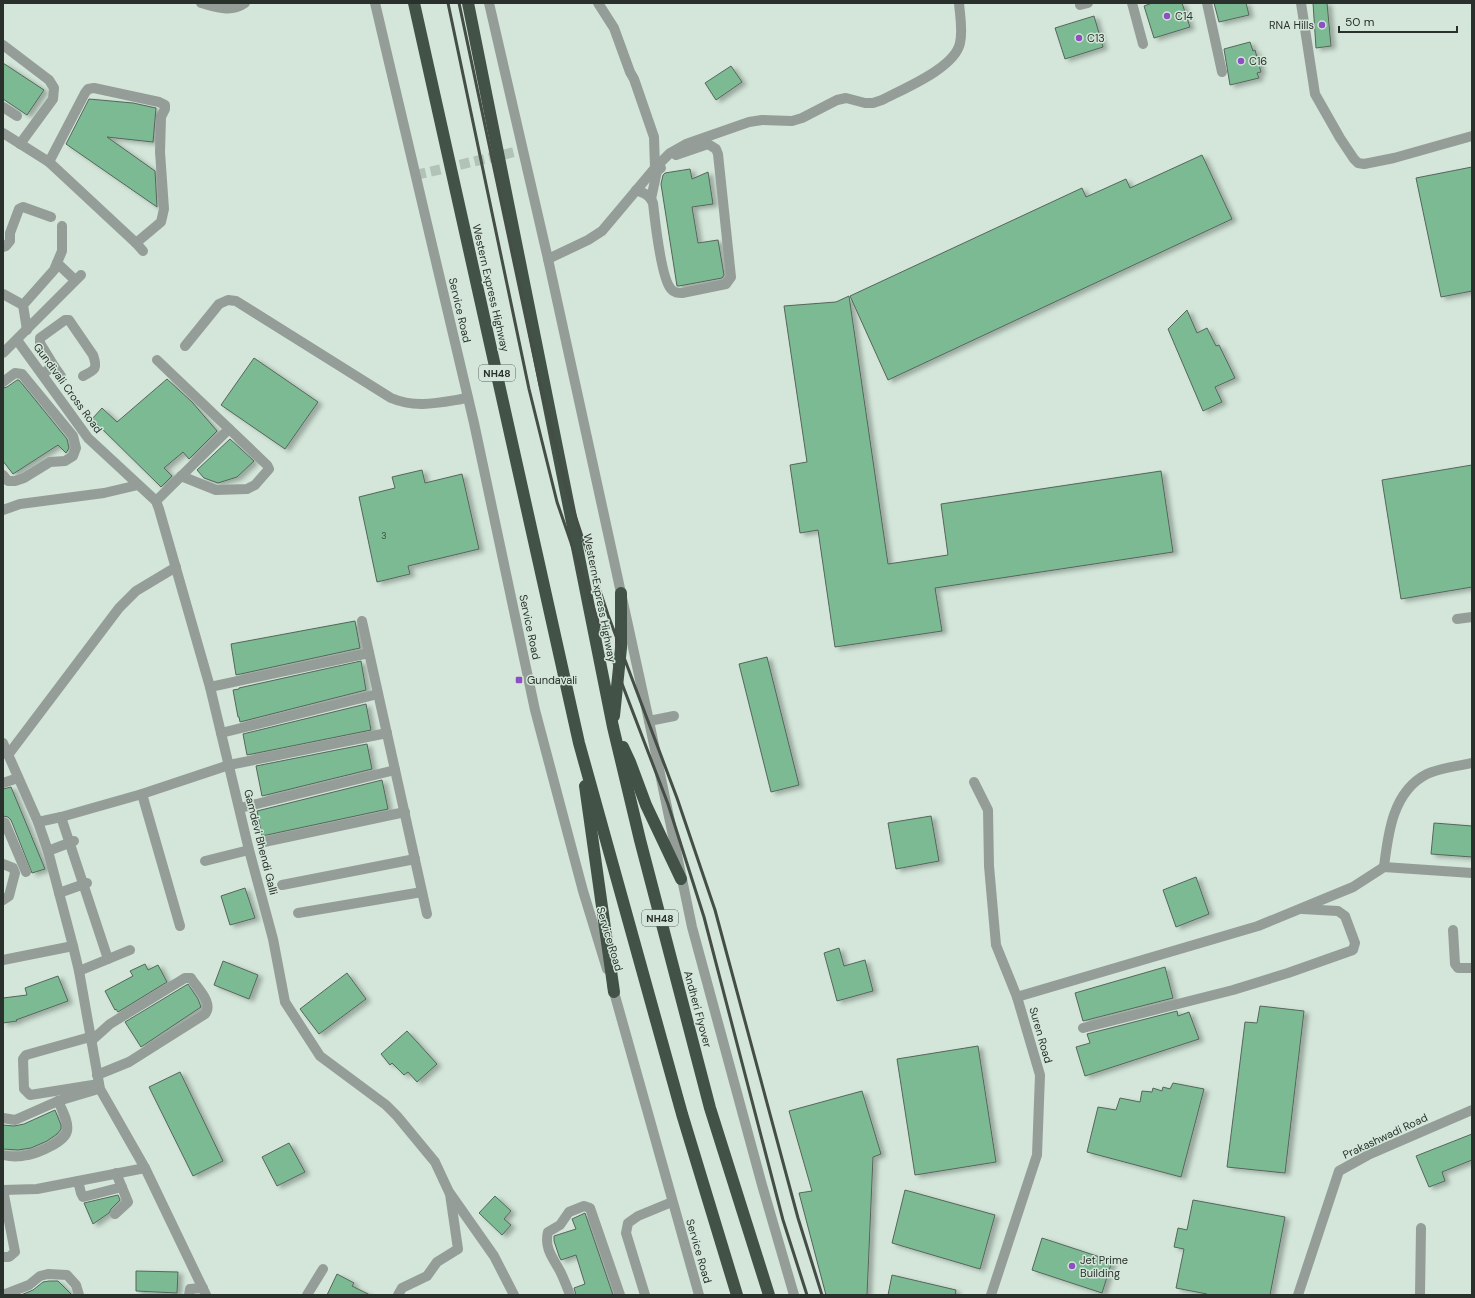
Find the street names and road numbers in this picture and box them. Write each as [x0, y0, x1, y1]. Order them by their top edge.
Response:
street label: Western Express Highway [469, 223, 513, 353]
street label: Service Road [446, 276, 474, 344]
street label: Gundivali Cross Road [31, 340, 105, 436]
road number: NH48 [479, 365, 515, 381]
street label: Western Express Highway [581, 533, 619, 663]
street label: Service Road [516, 593, 544, 661]
street label: Gamdevi Bhendi Galli [241, 788, 281, 896]
street label: Service Road [594, 905, 626, 973]
road number: NH48 [642, 910, 678, 926]
street label: Andheri Flyover [681, 969, 715, 1049]
street label: Suren Road [1026, 1005, 1056, 1065]
street label: Prakashwadi Road [1340, 1110, 1430, 1162]
street label: Service Road [683, 1217, 715, 1285]

